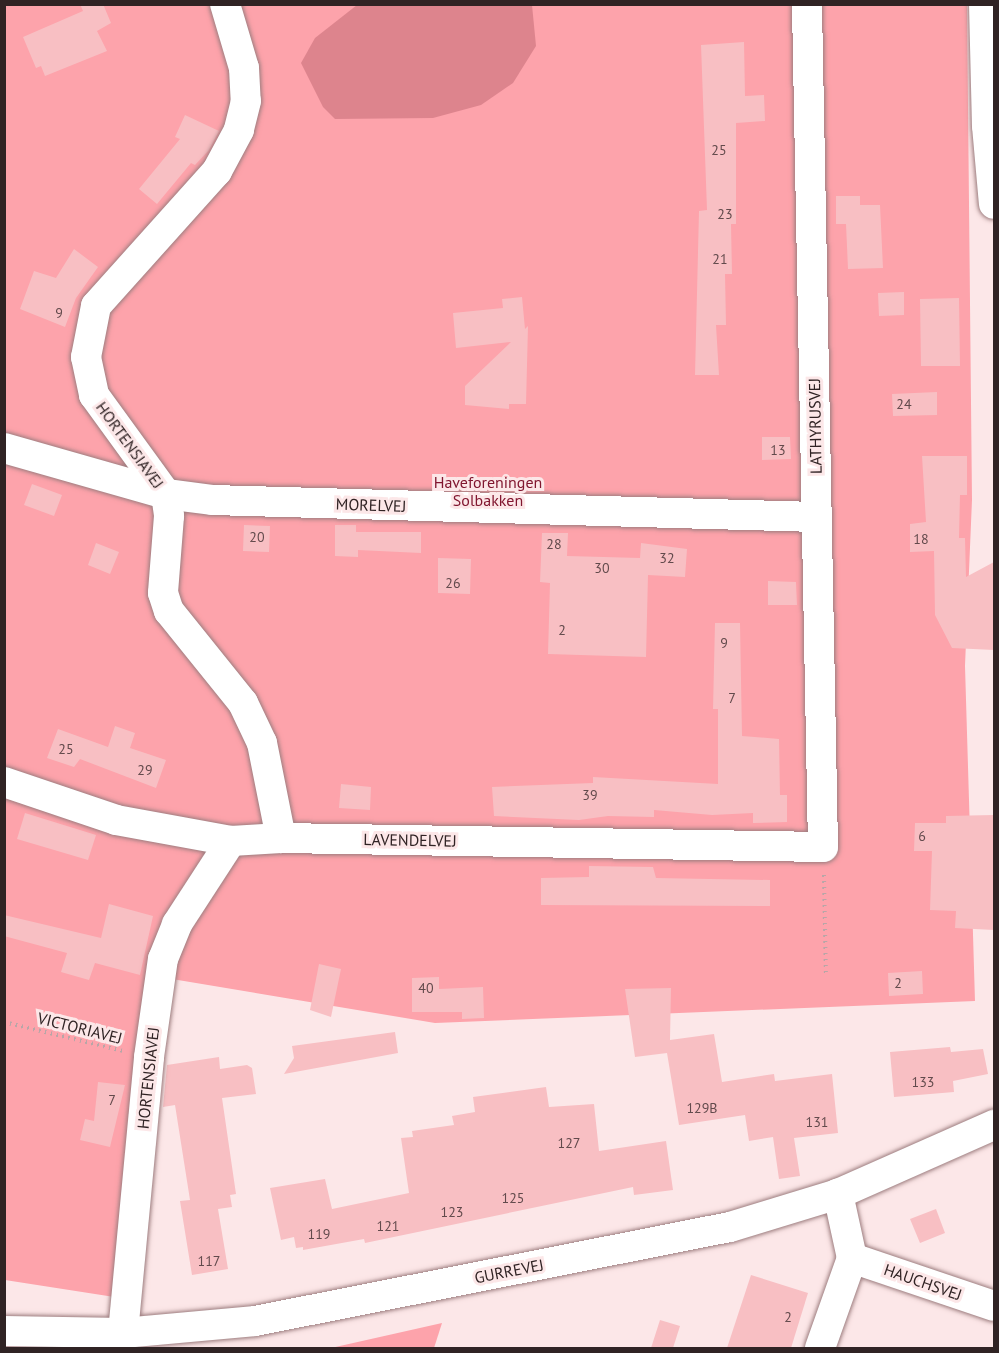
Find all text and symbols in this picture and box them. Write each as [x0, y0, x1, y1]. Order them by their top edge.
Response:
house number: 25 [711, 142, 727, 158]
house number: 23 [717, 206, 733, 222]
house number: 21 [712, 251, 728, 267]
house number: 9 [55, 305, 63, 321]
street label: LATHYRUSVEJ [805, 378, 825, 474]
house number: 24 [896, 396, 912, 412]
street label: HORTENSIAVEJ [92, 398, 168, 492]
house number: 13 [770, 442, 786, 458]
park label: Haveforeningen Solbakken [434, 472, 542, 510]
street label: MORELVEJ [335, 494, 407, 516]
house number: 20 [249, 529, 265, 545]
house number: 18 [913, 531, 929, 547]
house number: 28 [546, 536, 562, 552]
house number: 32 [659, 550, 675, 566]
house number: 30 [594, 560, 610, 576]
house number: 26 [445, 575, 461, 591]
house number: 2 [558, 622, 566, 638]
house number: 9 [720, 635, 728, 651]
house number: 7 [728, 690, 736, 706]
house number: 25 [58, 741, 74, 757]
house number: 29 [137, 762, 153, 778]
house number: 39 [582, 787, 598, 803]
house number: 6 [918, 828, 926, 844]
street label: LAVENDELVEJ [363, 830, 457, 850]
house number: 2 [894, 975, 902, 991]
house number: 40 [418, 980, 434, 996]
street label: VICTORIAVEJ [36, 1008, 124, 1048]
street label: HORTENSIAVEJ [133, 1026, 163, 1130]
house number: 133 [912, 1074, 934, 1090]
house number: 7 [108, 1092, 116, 1108]
house number: 129B [686, 1100, 718, 1116]
house number: 131 [806, 1114, 828, 1130]
house number: 127 [558, 1135, 580, 1151]
house number: 125 [502, 1190, 524, 1206]
house number: 123 [441, 1204, 463, 1220]
house number: 121 [377, 1218, 399, 1234]
house number: 119 [308, 1226, 330, 1242]
house number: 117 [198, 1253, 220, 1269]
street label: GURREVEJ [473, 1255, 545, 1287]
street label: HAUCHSVEJ [881, 1260, 965, 1304]
house number: 2 [784, 1309, 792, 1325]

